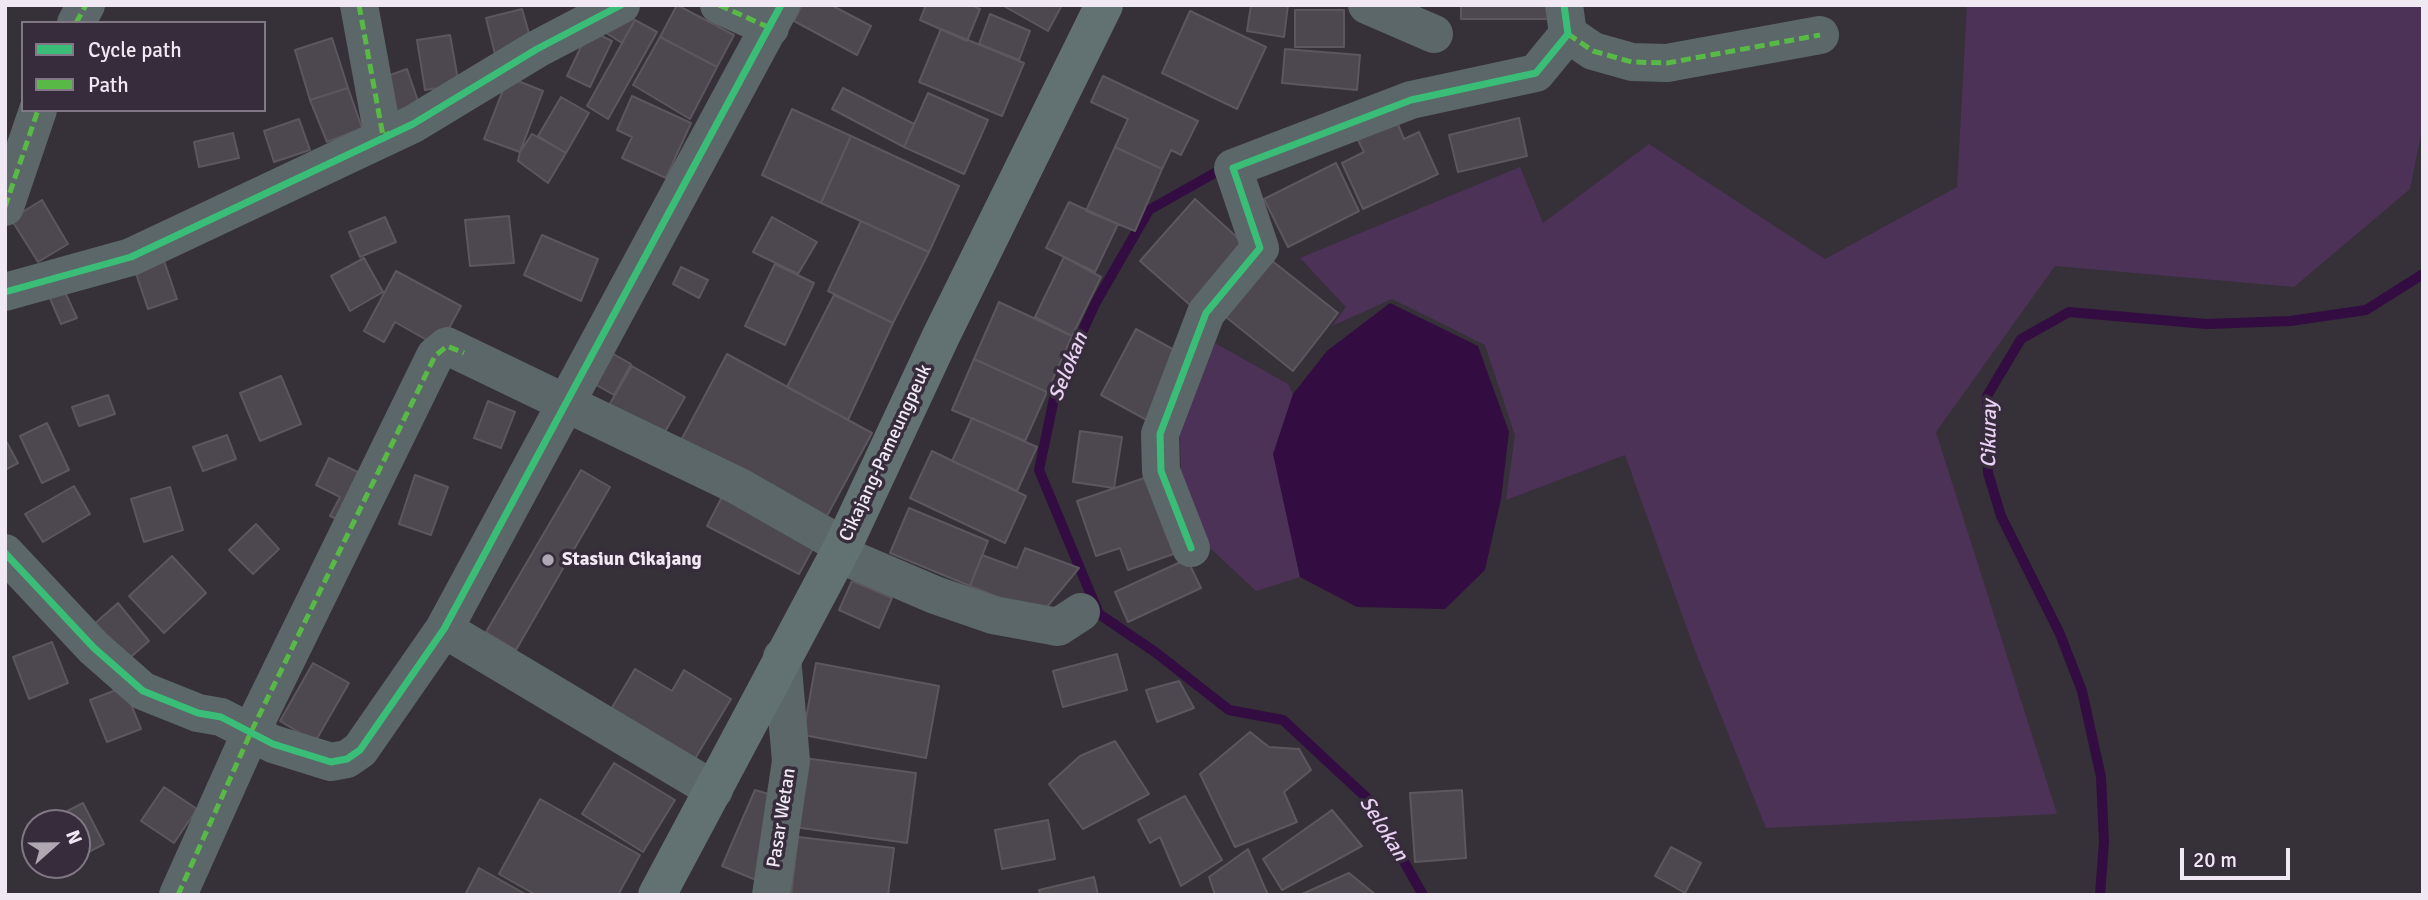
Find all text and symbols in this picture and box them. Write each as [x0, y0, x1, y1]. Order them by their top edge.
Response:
legend [21, 21, 266, 112]
text: Cycle path [88, 37, 182, 63]
text: Path [88, 72, 129, 98]
water label: Selokan [1044, 329, 1094, 405]
street label: Cikajang-Pameungpeuk [835, 361, 937, 545]
water label: Cikuray [1977, 400, 2003, 468]
place label: Stasiun Cikajang [562, 549, 702, 571]
marker: Stasiun Cikajang [540, 552, 556, 568]
street label: Pasar Wetan [763, 766, 801, 870]
water label: Selokan [1353, 792, 1413, 866]
north arrow [21, 809, 91, 879]
text: N [60, 827, 87, 848]
scale bar [2183, 834, 2293, 878]
text: 20 m [2193, 847, 2237, 873]

